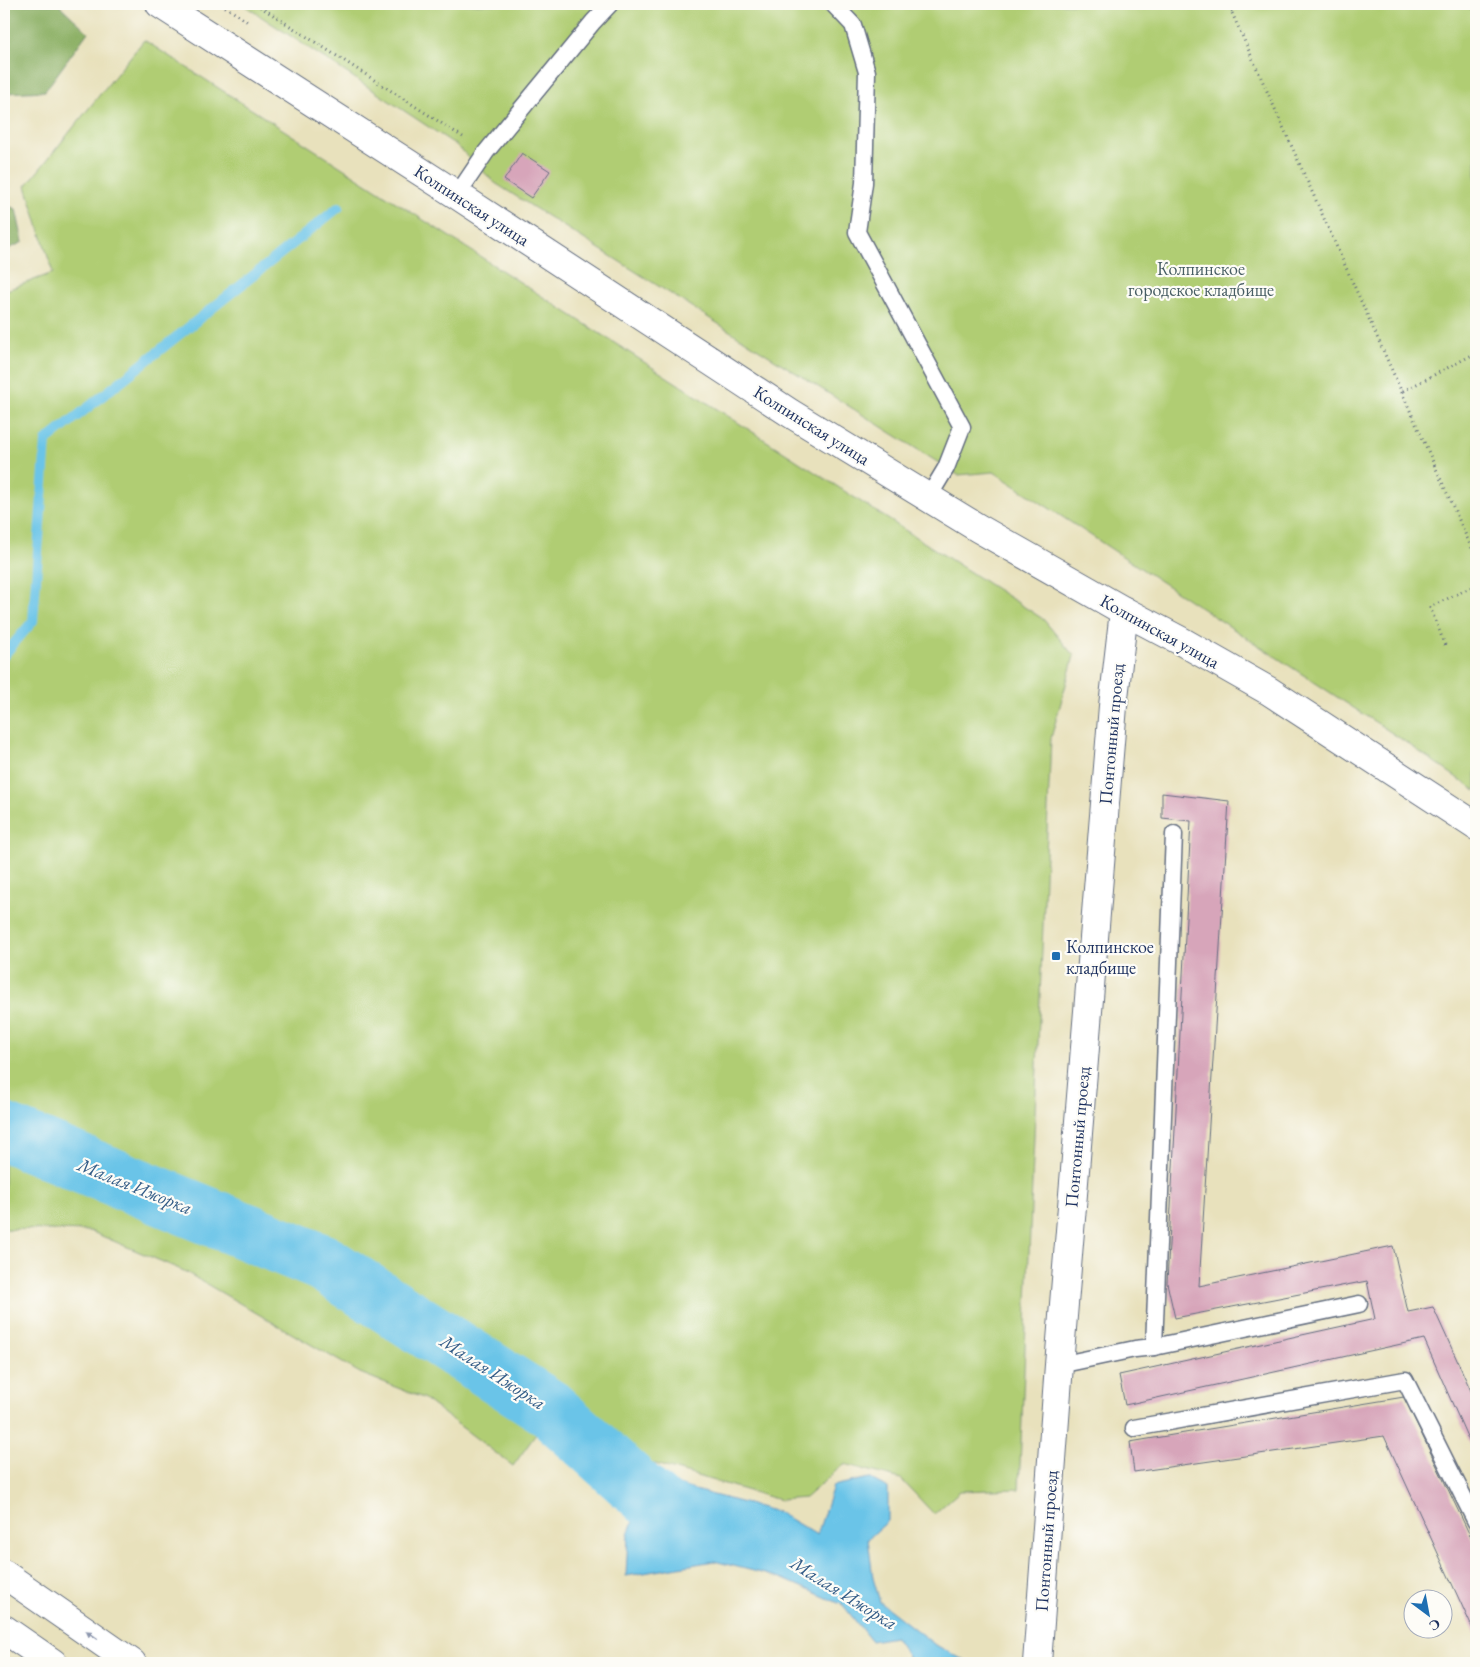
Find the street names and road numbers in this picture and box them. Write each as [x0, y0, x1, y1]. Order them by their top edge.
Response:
street label: Колпинская улица [410, 159, 535, 251]
street label: Колпинская улица [750, 380, 875, 470]
street label: Колпинская улица [1096, 589, 1224, 674]
street label: Понтонный проезд [1093, 663, 1129, 805]
street label: Понтонный проезд [1059, 1066, 1095, 1208]
street label: Понтонный проезд [1030, 1470, 1062, 1612]

